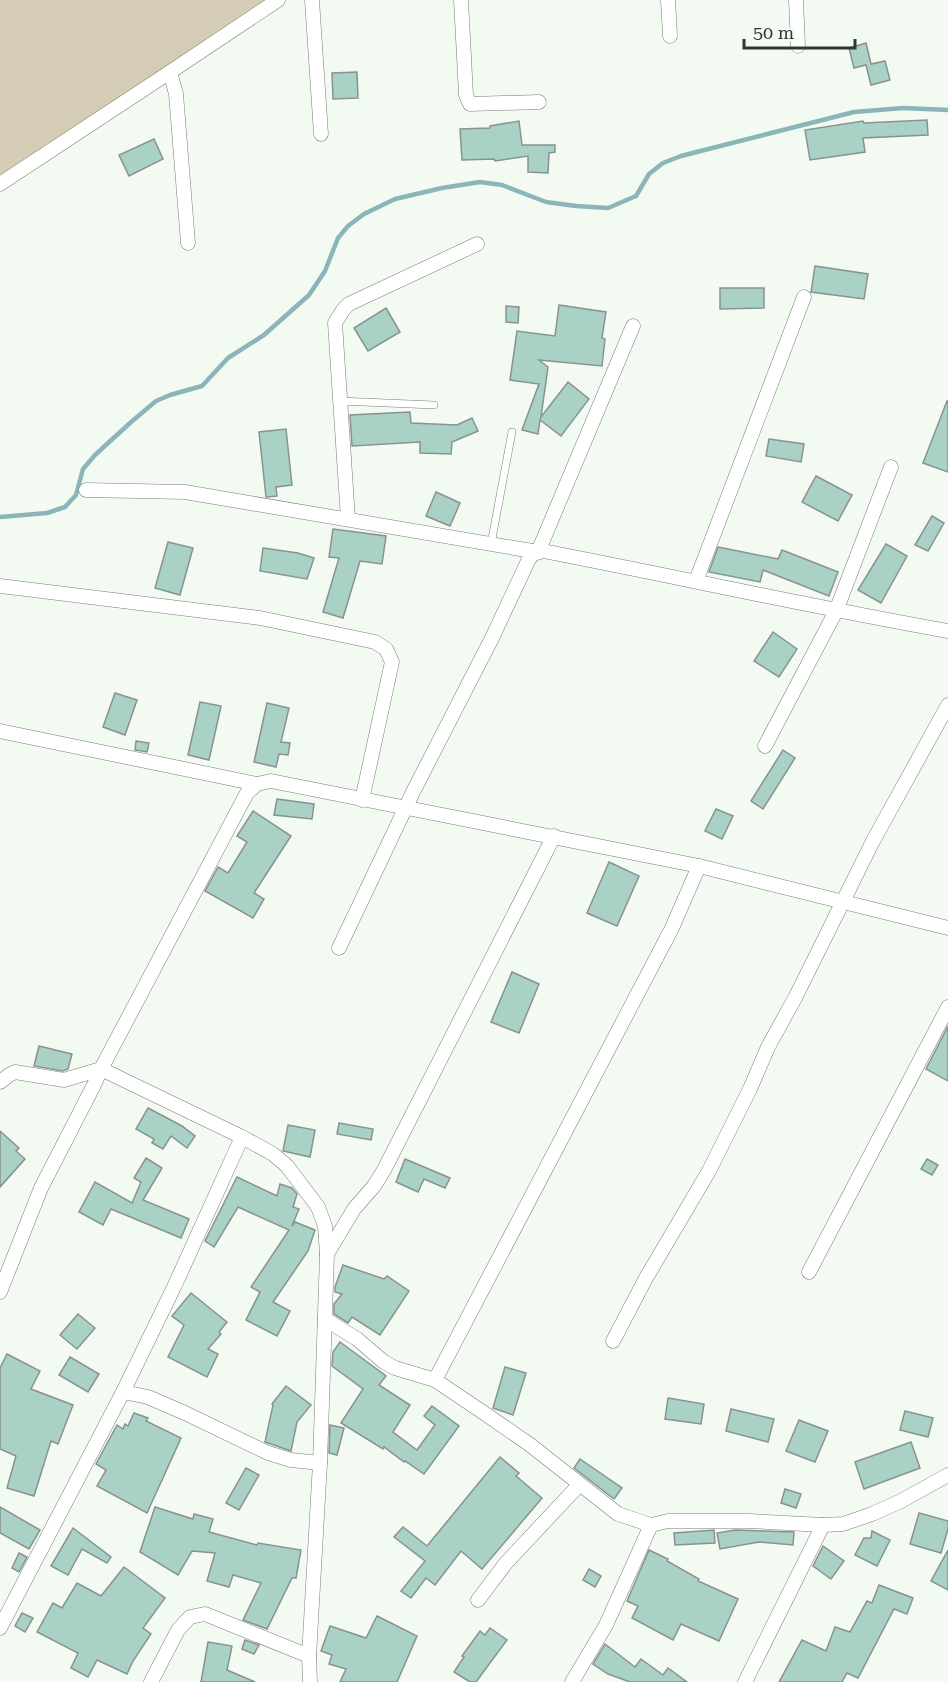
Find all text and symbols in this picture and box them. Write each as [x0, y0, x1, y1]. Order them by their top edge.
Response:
scale bar [744, 12, 855, 50]
text: 50 m [753, 22, 794, 43]

